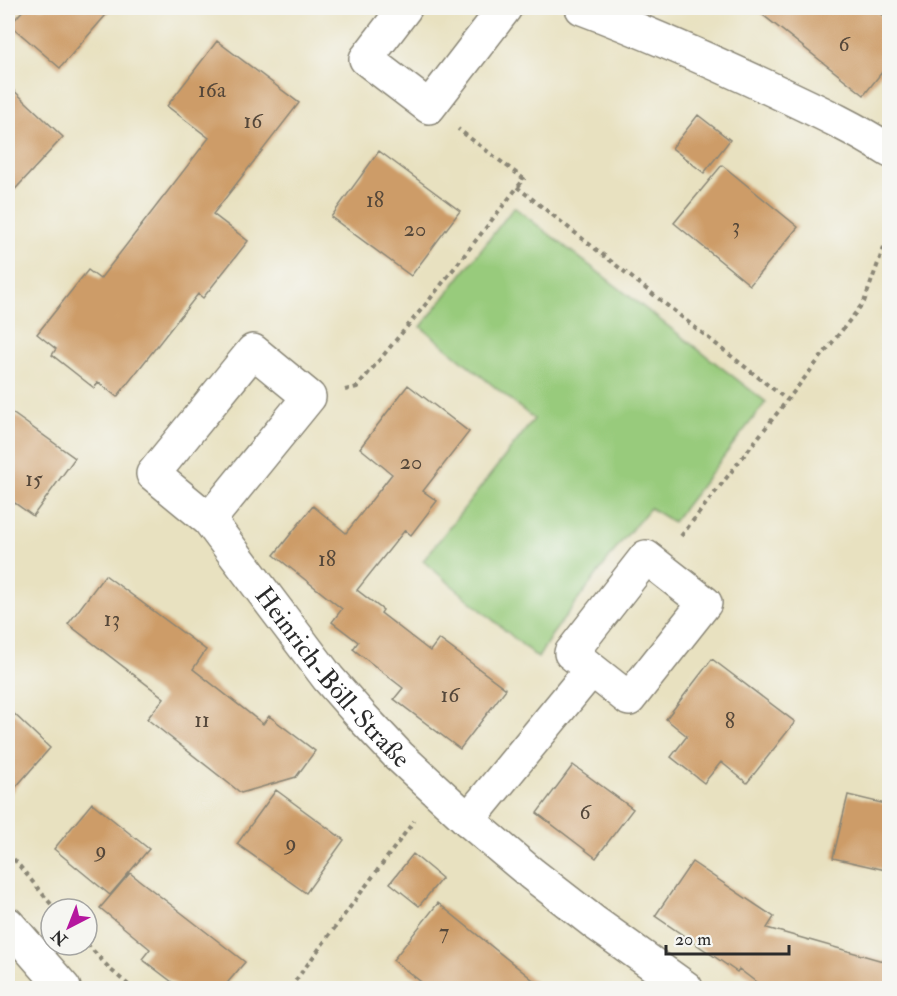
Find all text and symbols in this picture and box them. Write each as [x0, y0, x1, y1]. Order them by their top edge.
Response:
house number: 6 [838, 30, 851, 58]
house number: 16a [198, 76, 227, 104]
house number: 16 [244, 107, 264, 135]
house number: 18 [366, 186, 384, 214]
house number: 3 [732, 212, 740, 240]
house number: 20 [404, 215, 426, 243]
house number: 20 [400, 448, 422, 476]
house number: 15 [25, 465, 43, 493]
house number: 18 [318, 545, 336, 573]
street label: Heinrich-Böll-Straße [248, 581, 416, 775]
house number: 13 [104, 605, 120, 633]
house number: 16 [441, 681, 461, 709]
house number: 11 [194, 706, 210, 734]
house number: 8 [725, 707, 735, 735]
house number: 6 [579, 798, 592, 826]
house number: 9 [283, 829, 297, 857]
house number: 9 [93, 836, 107, 864]
north arrow [39, 897, 99, 957]
house number: 7 [439, 918, 449, 946]
scale bar [666, 918, 789, 956]
text: N [47, 925, 72, 950]
text: 20 m [675, 928, 711, 951]

